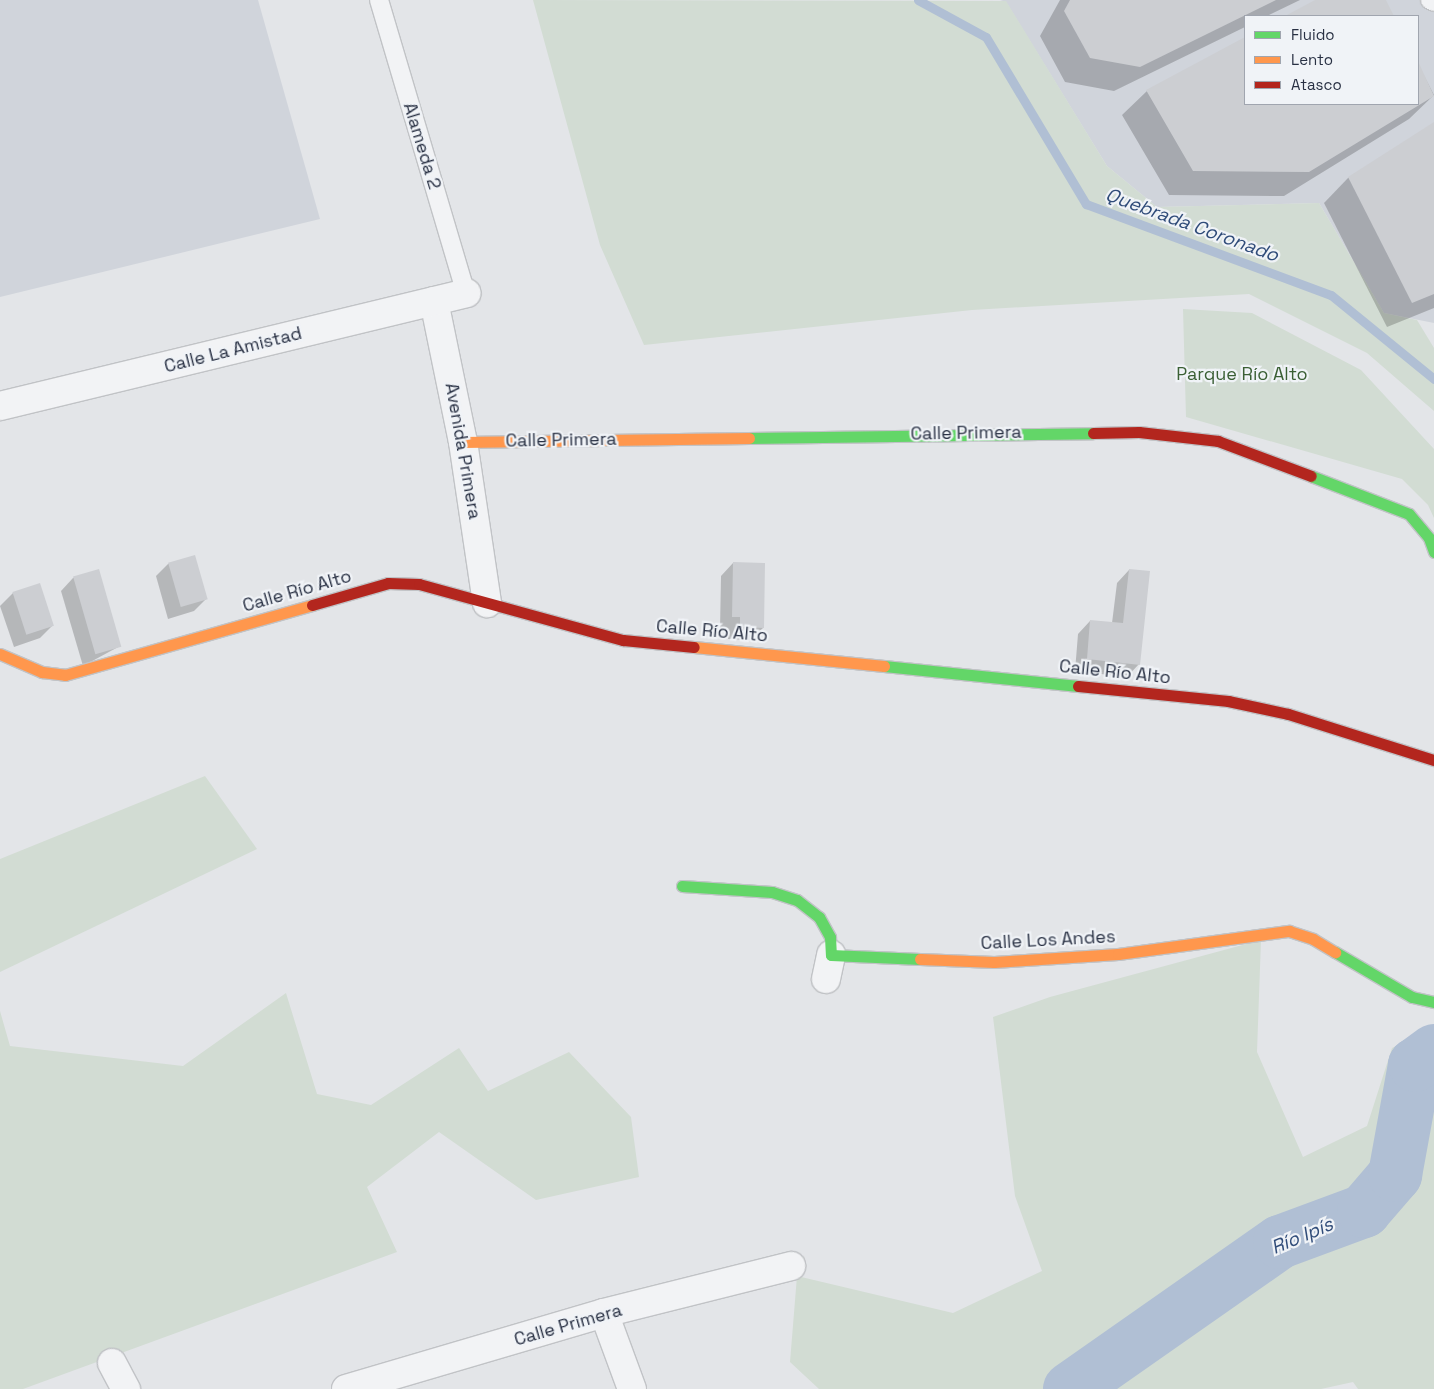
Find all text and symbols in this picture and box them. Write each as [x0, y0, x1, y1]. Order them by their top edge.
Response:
legend [1244, 15, 1419, 105]
text: Fluido [1291, 25, 1335, 44]
text: Lento [1291, 50, 1333, 69]
text: Atasco [1291, 75, 1342, 94]
street label: Alameda 2 [399, 100, 445, 192]
water label: Quebrada Coronado [1103, 183, 1281, 267]
street label: Calle La Amistad [162, 322, 304, 378]
park label: Parque Río Alto [1176, 363, 1308, 385]
street label: Avenida Primera [440, 381, 486, 521]
street label: Calle Primera [910, 421, 1022, 445]
street label: Calle Primera [505, 428, 617, 452]
street label: Calle Río Alto [240, 565, 354, 617]
street label: Calle Río Alto [655, 615, 769, 647]
street label: Calle Río Alto [1058, 655, 1172, 689]
street label: Calle Los Andes [980, 926, 1116, 954]
water label: Río Ipís [1268, 1213, 1336, 1259]
street label: Calle Primera [512, 1299, 624, 1351]

